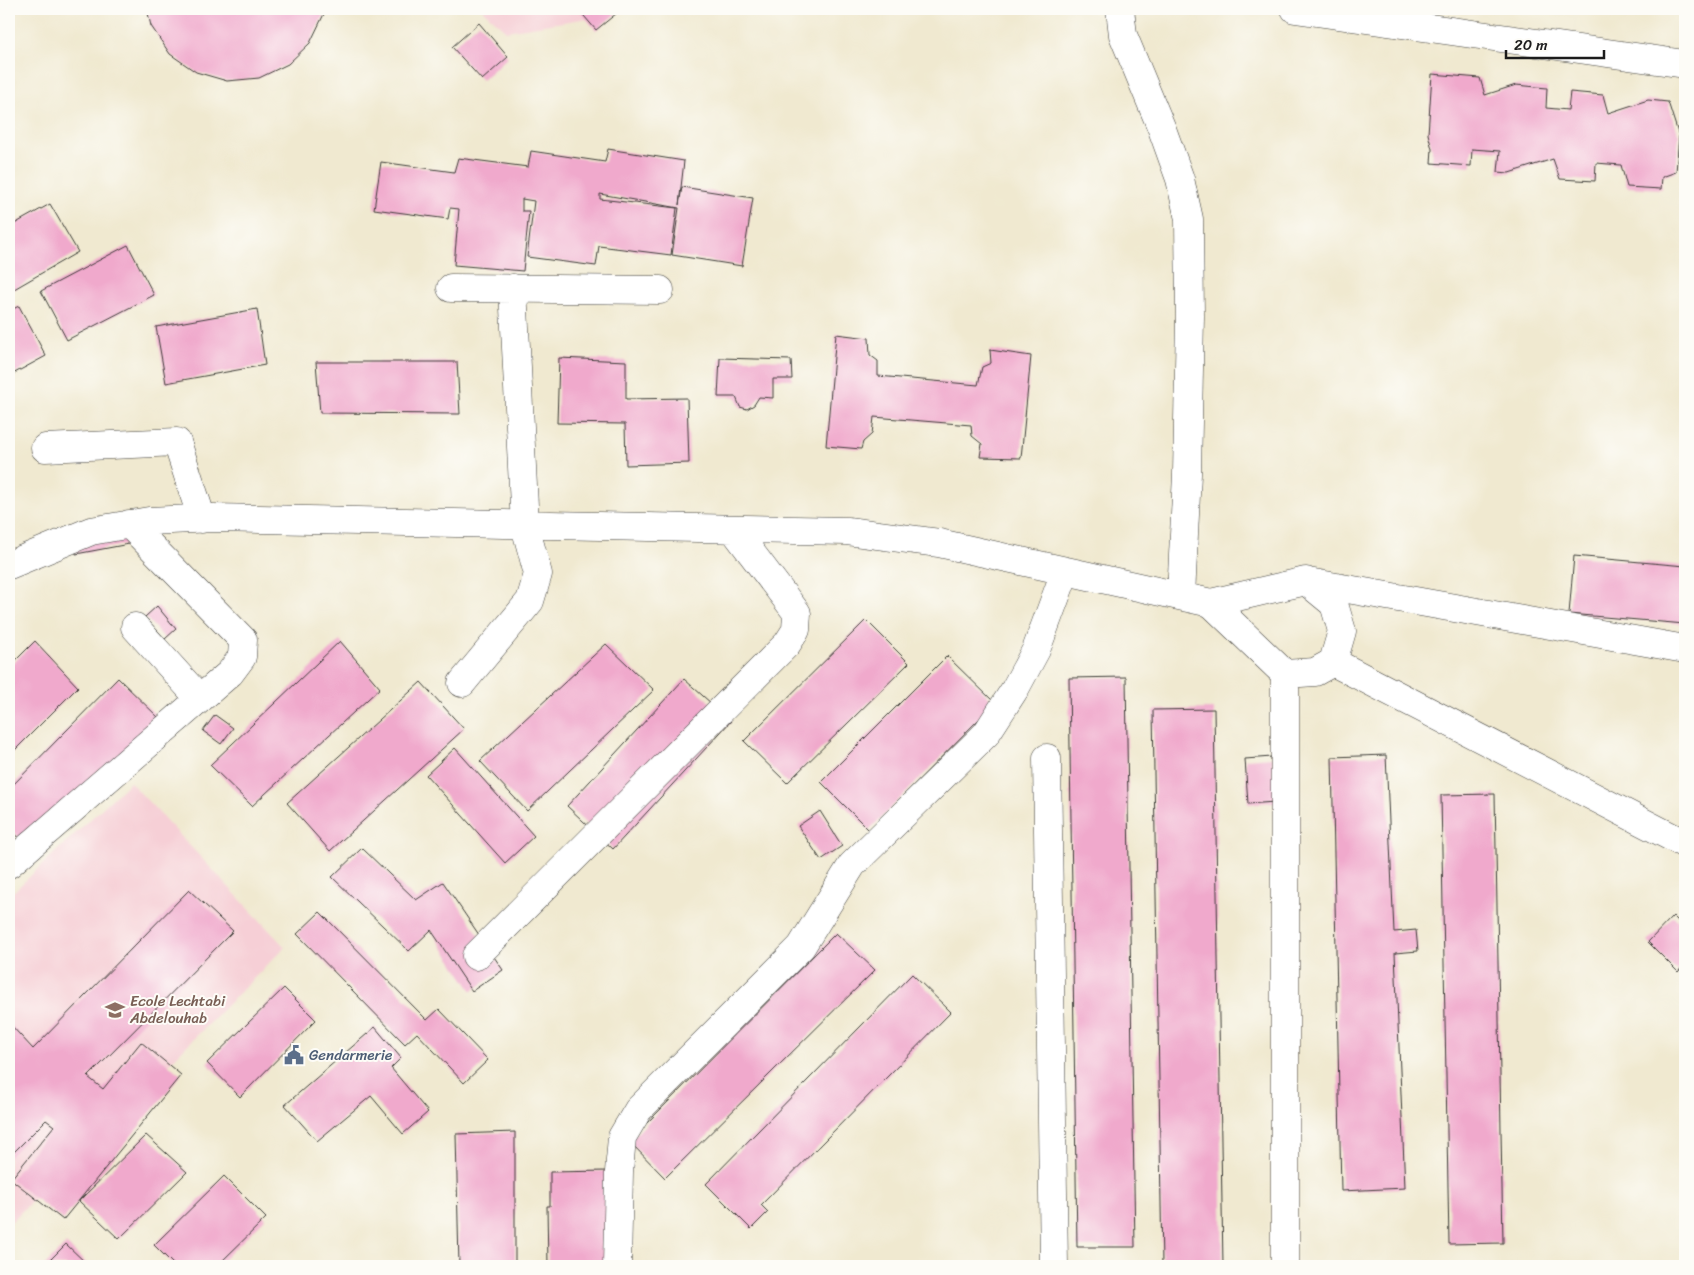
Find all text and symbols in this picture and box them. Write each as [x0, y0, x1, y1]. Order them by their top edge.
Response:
scale bar [1506, 28, 1604, 60]
text: 20 m [1514, 32, 1548, 58]
place label: Ecole Lechtabi Abdelouhab [129, 988, 226, 1031]
school or university icon: Ecole Lechtabi Abdelouhab [104, 999, 126, 1021]
place label: Gendarmerie [309, 1042, 393, 1068]
public building icon: Gendarmerie [283, 1044, 305, 1066]

